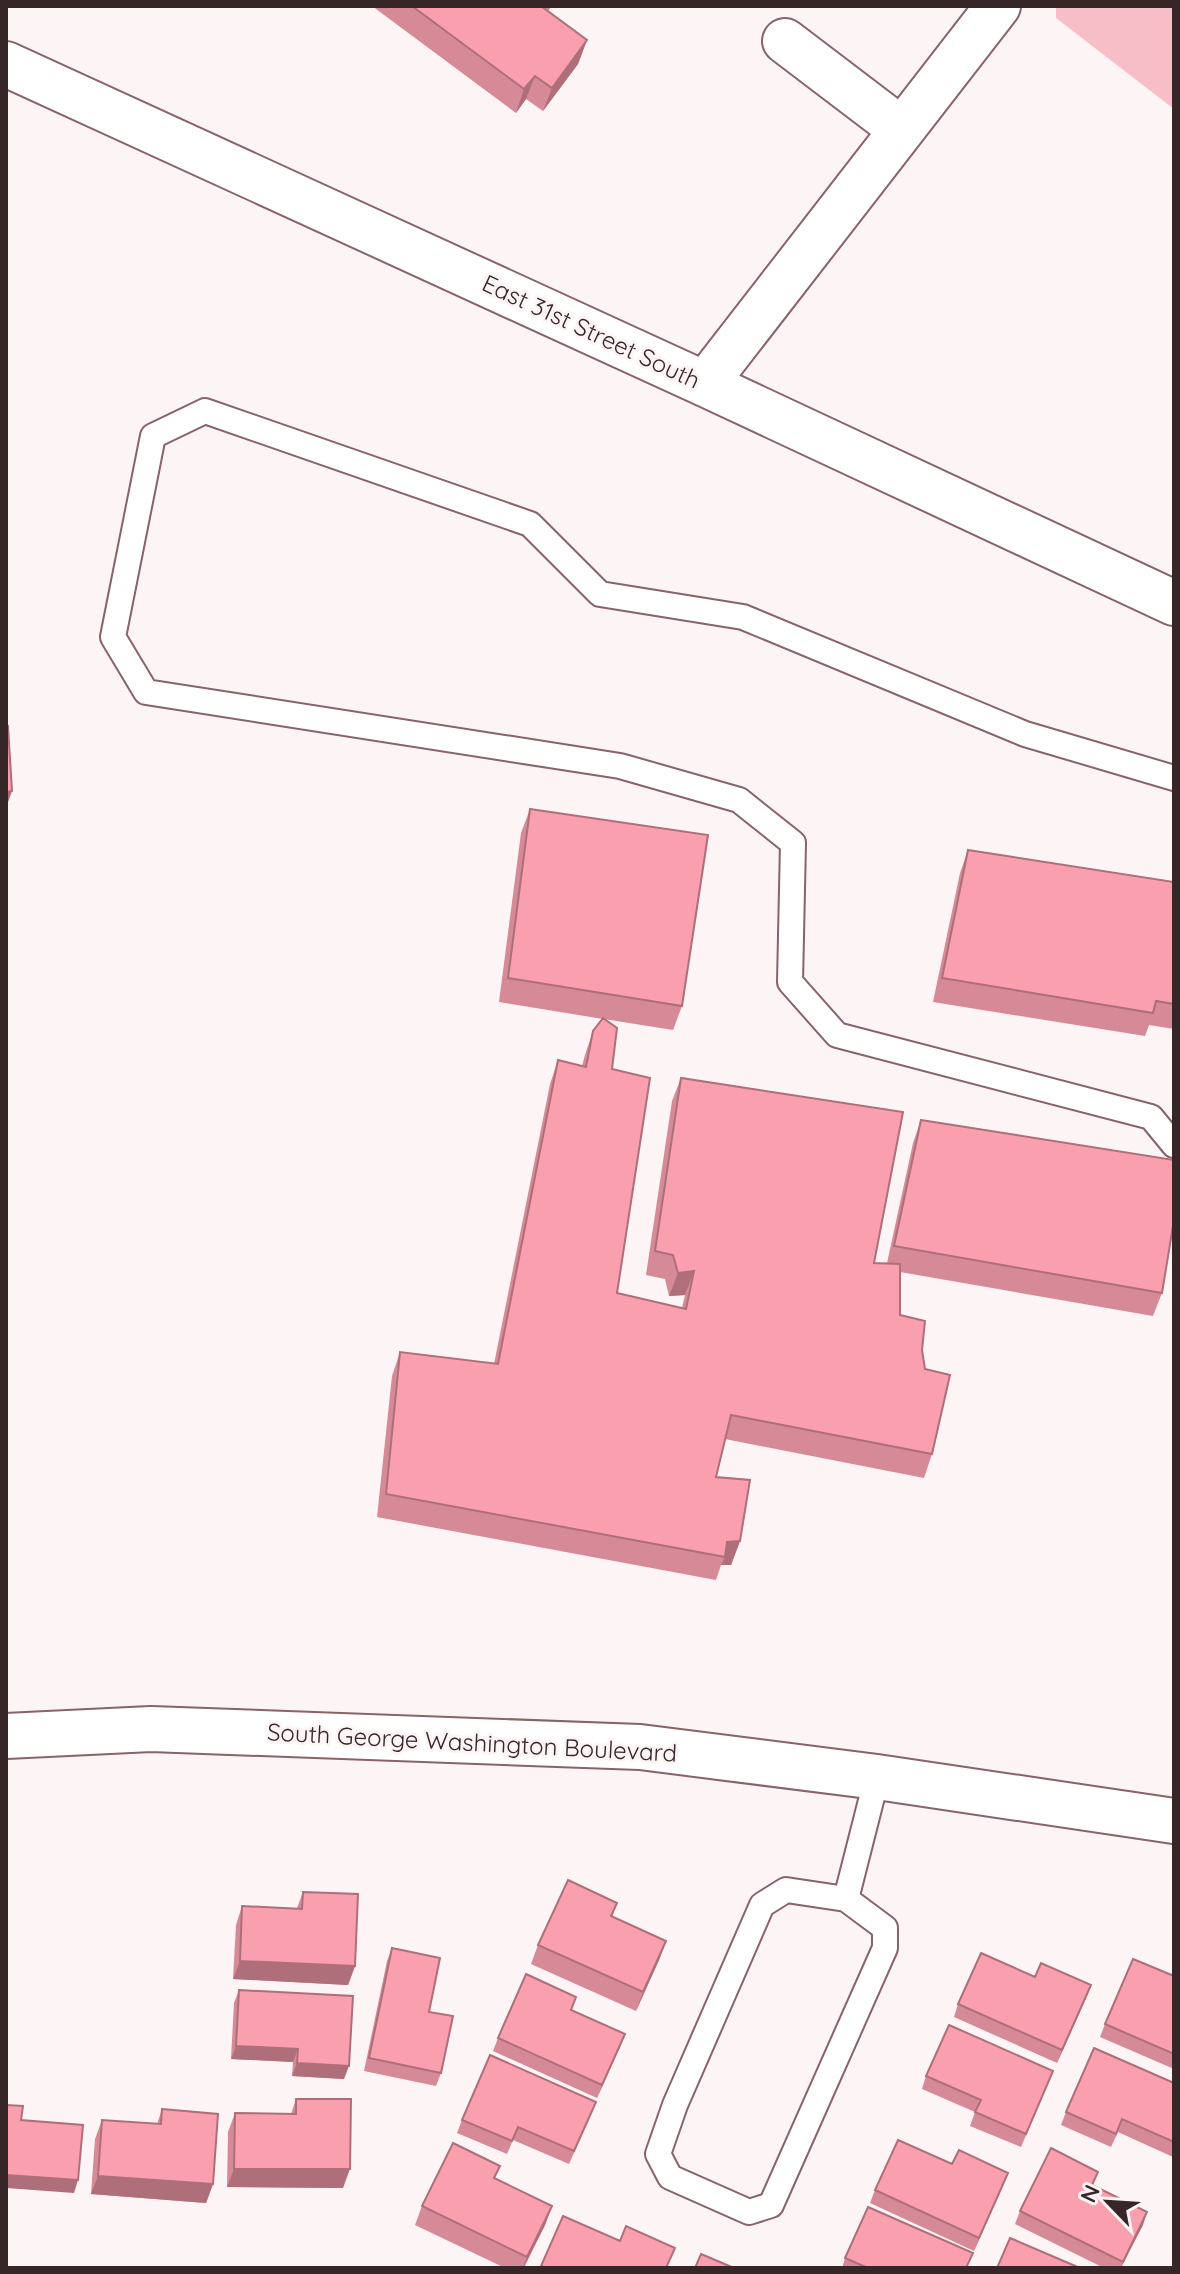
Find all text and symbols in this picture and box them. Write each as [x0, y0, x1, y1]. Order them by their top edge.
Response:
street label: East 31st Street South [478, 267, 705, 395]
street label: South George Washington Boulevard [266, 1716, 678, 1768]
north arrow [1068, 2162, 1148, 2242]
text: N [1074, 2180, 1106, 2207]

